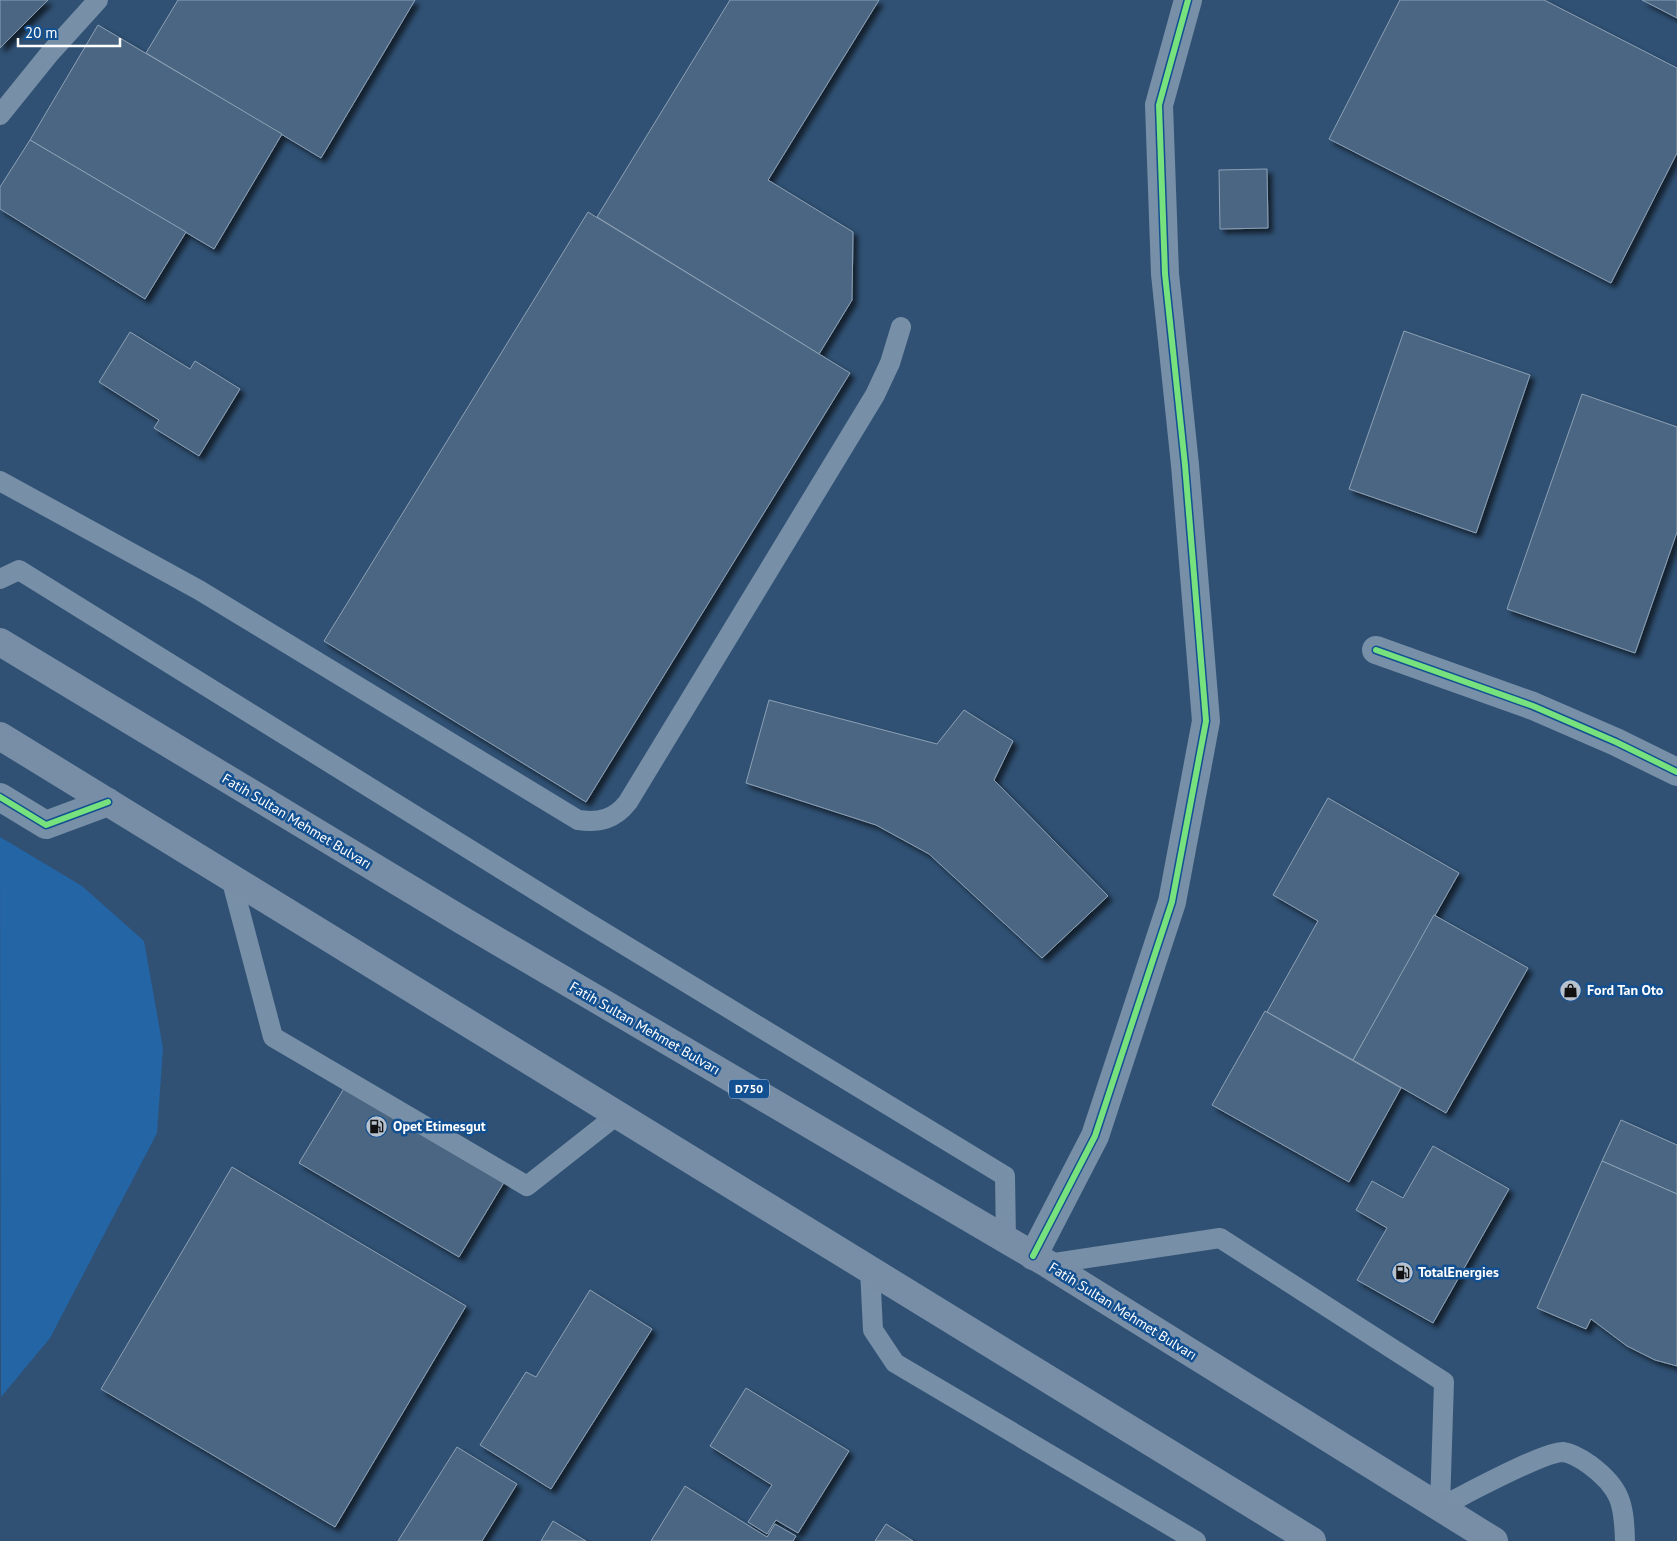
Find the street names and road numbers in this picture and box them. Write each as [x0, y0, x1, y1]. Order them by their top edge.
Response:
street label: Fatih Sultan Mehmet Bulvarı [219, 769, 375, 873]
street label: Fatih Sultan Mehmet Bulvarı [566, 977, 724, 1079]
road number: D750 [729, 1080, 769, 1098]
street label: Fatih Sultan Mehmet Bulvarı [1046, 1258, 1200, 1364]

